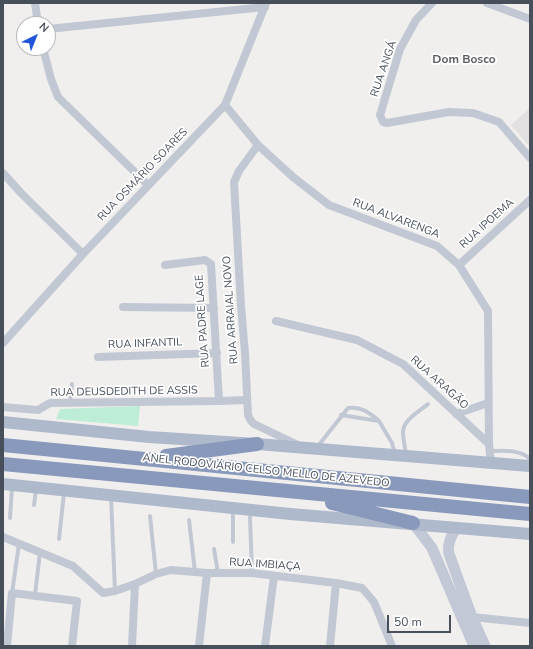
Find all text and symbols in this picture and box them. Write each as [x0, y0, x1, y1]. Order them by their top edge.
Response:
north arrow [16, 16, 56, 56]
text: N [36, 19, 52, 36]
street label: RUA ANGÁ [368, 39, 400, 99]
district label: Dom Bosco [432, 53, 496, 67]
street label: RUA OSMÁRIO SOARES [95, 126, 191, 224]
street label: RUA ALVARENGA [351, 196, 441, 242]
street label: RUA IPOEMA [457, 196, 517, 252]
street label: RUA ARRAIAL NOVO [221, 255, 241, 365]
street label: RUA PADRE LAGE [193, 274, 213, 368]
street label: RUA INFANTIL [108, 336, 182, 352]
street label: RUA ARAGÃO [407, 353, 471, 413]
street label: RUA DEUSDEDITH DE ASSIS [50, 384, 198, 400]
street label: ANEL RODOVIÁRIO CELSO MELLO DE AZEVEDO [142, 451, 390, 491]
street label: RUA IMBIAÇA [229, 556, 301, 574]
scale bar [389, 607, 453, 633]
text: 50 m [394, 614, 422, 630]

